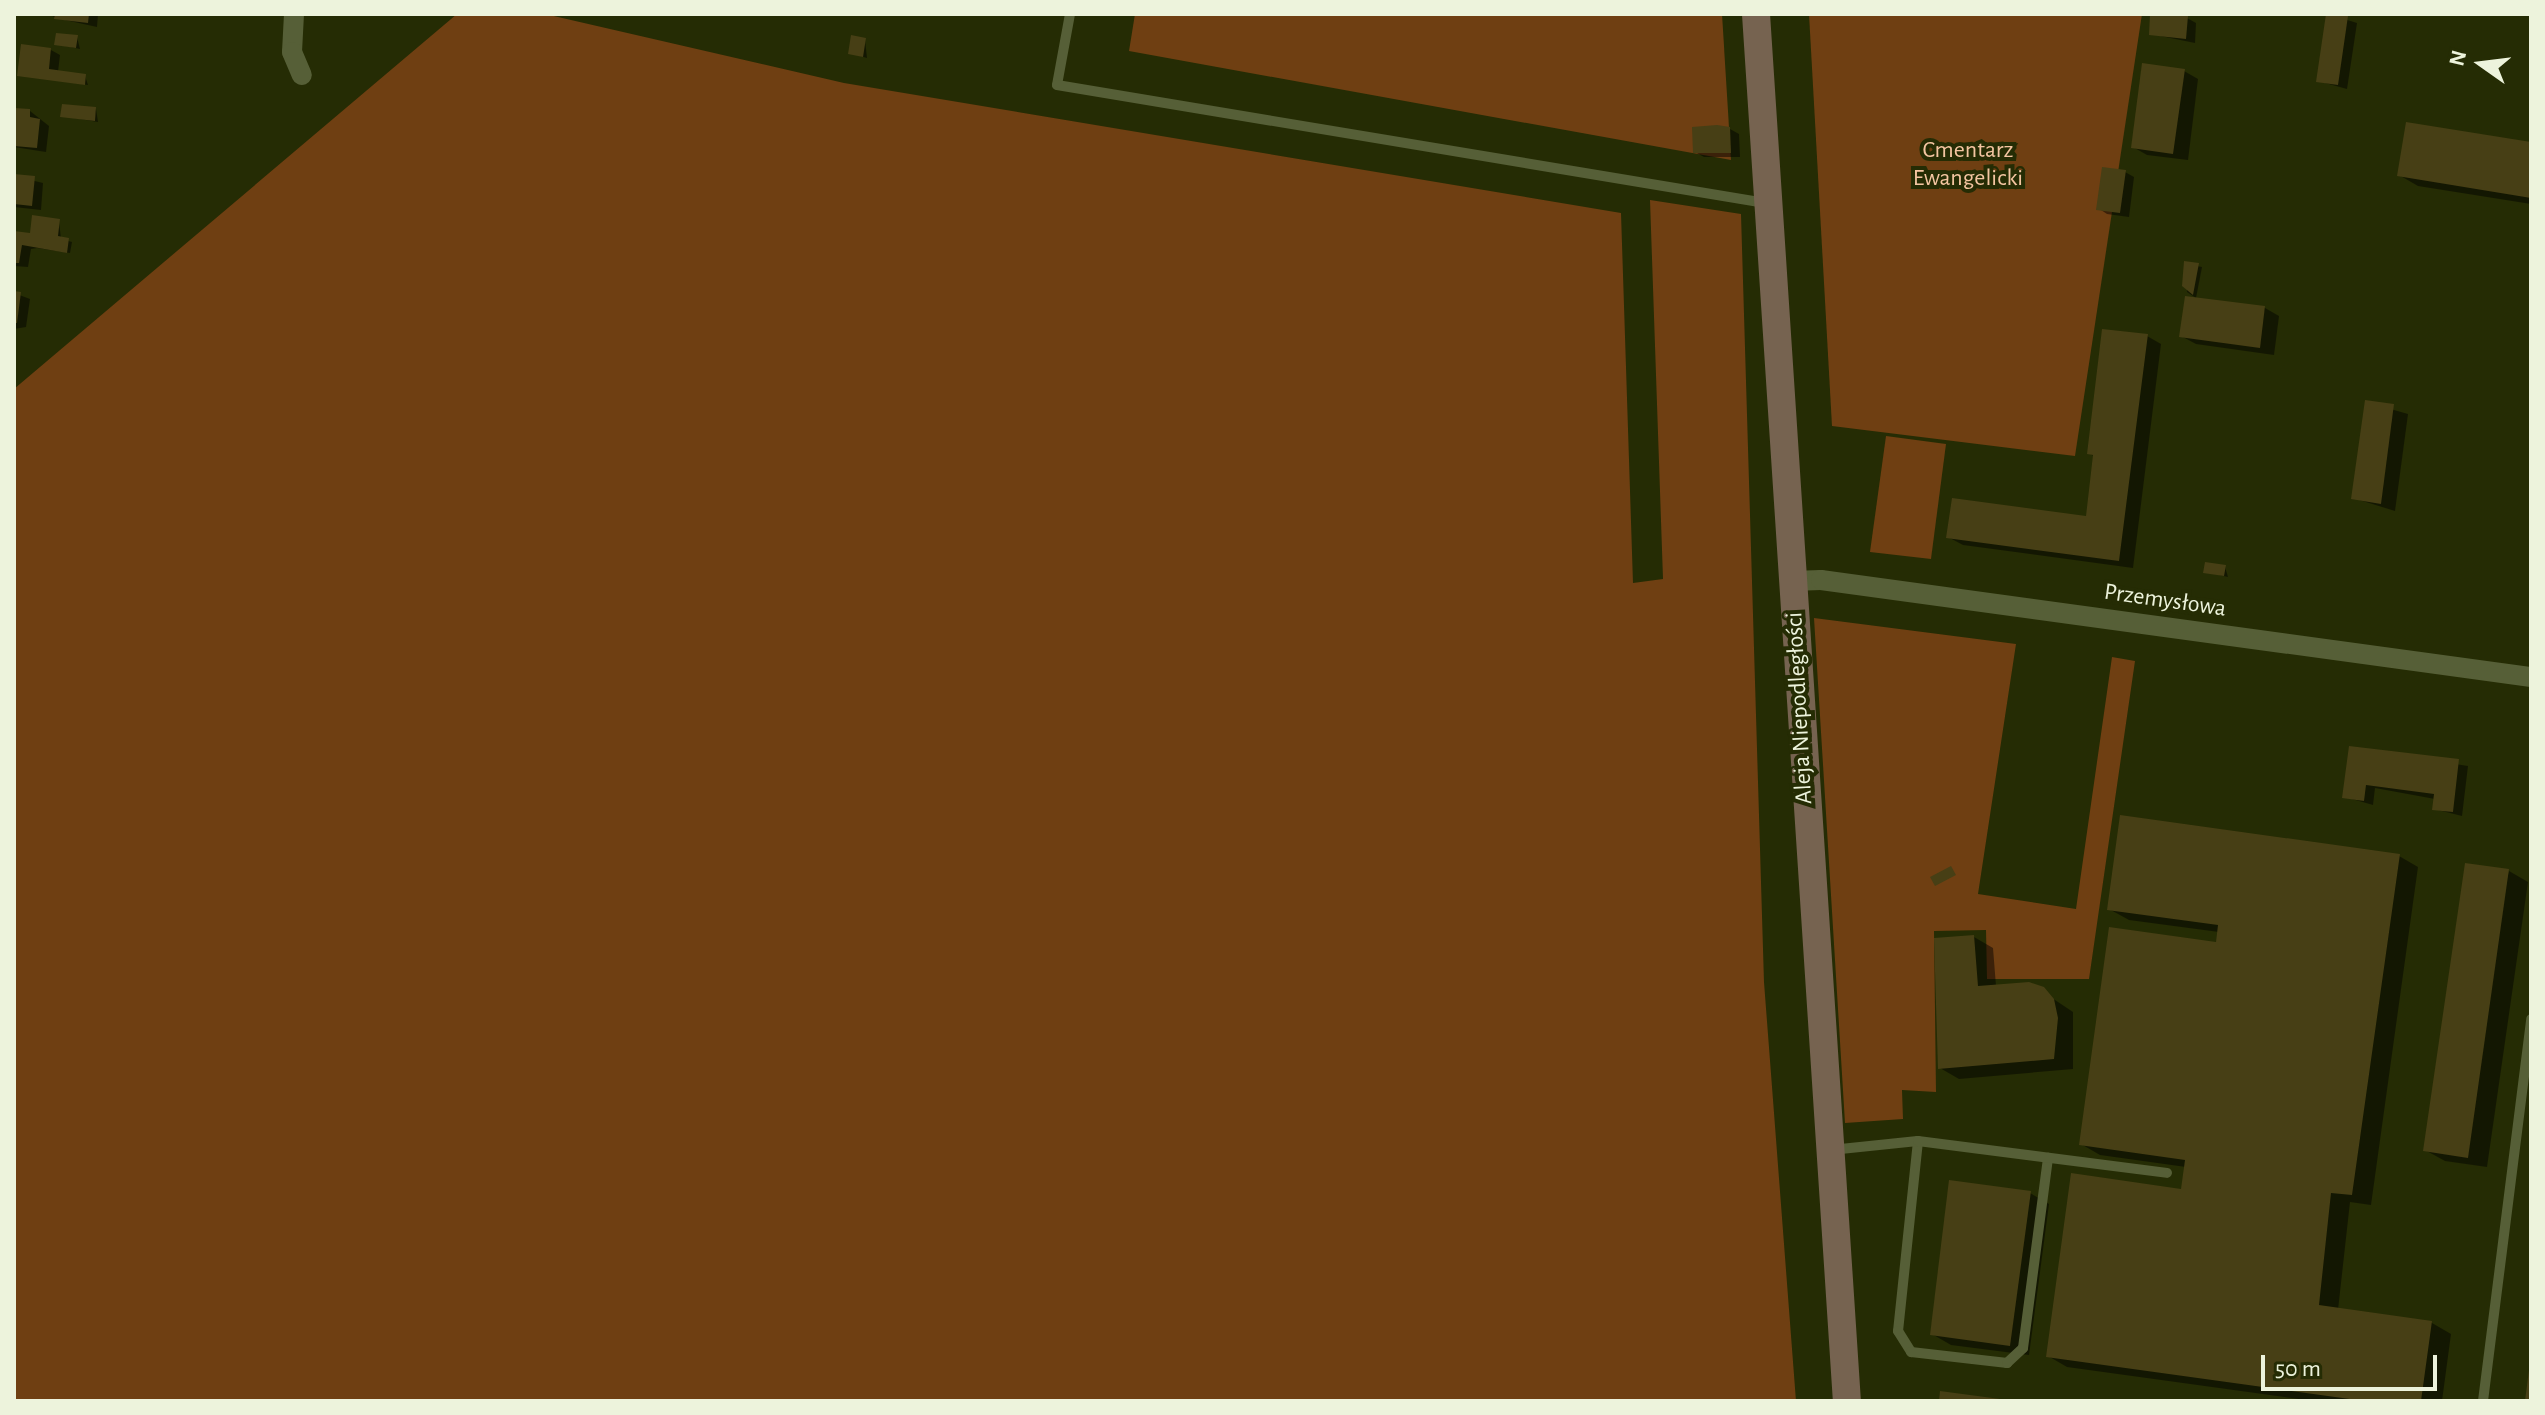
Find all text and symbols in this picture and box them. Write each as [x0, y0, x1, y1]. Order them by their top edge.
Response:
north arrow [2441, 24, 2521, 104]
text: N [2445, 48, 2470, 68]
park label: Cmentarz Ewangelicki [1913, 137, 2023, 193]
street label: Przemysłowa [2102, 578, 2228, 624]
street label: Aleja Niepodległości [1781, 611, 1819, 805]
scale bar [2265, 1339, 2441, 1389]
text: 50 m [2275, 1357, 2321, 1381]

